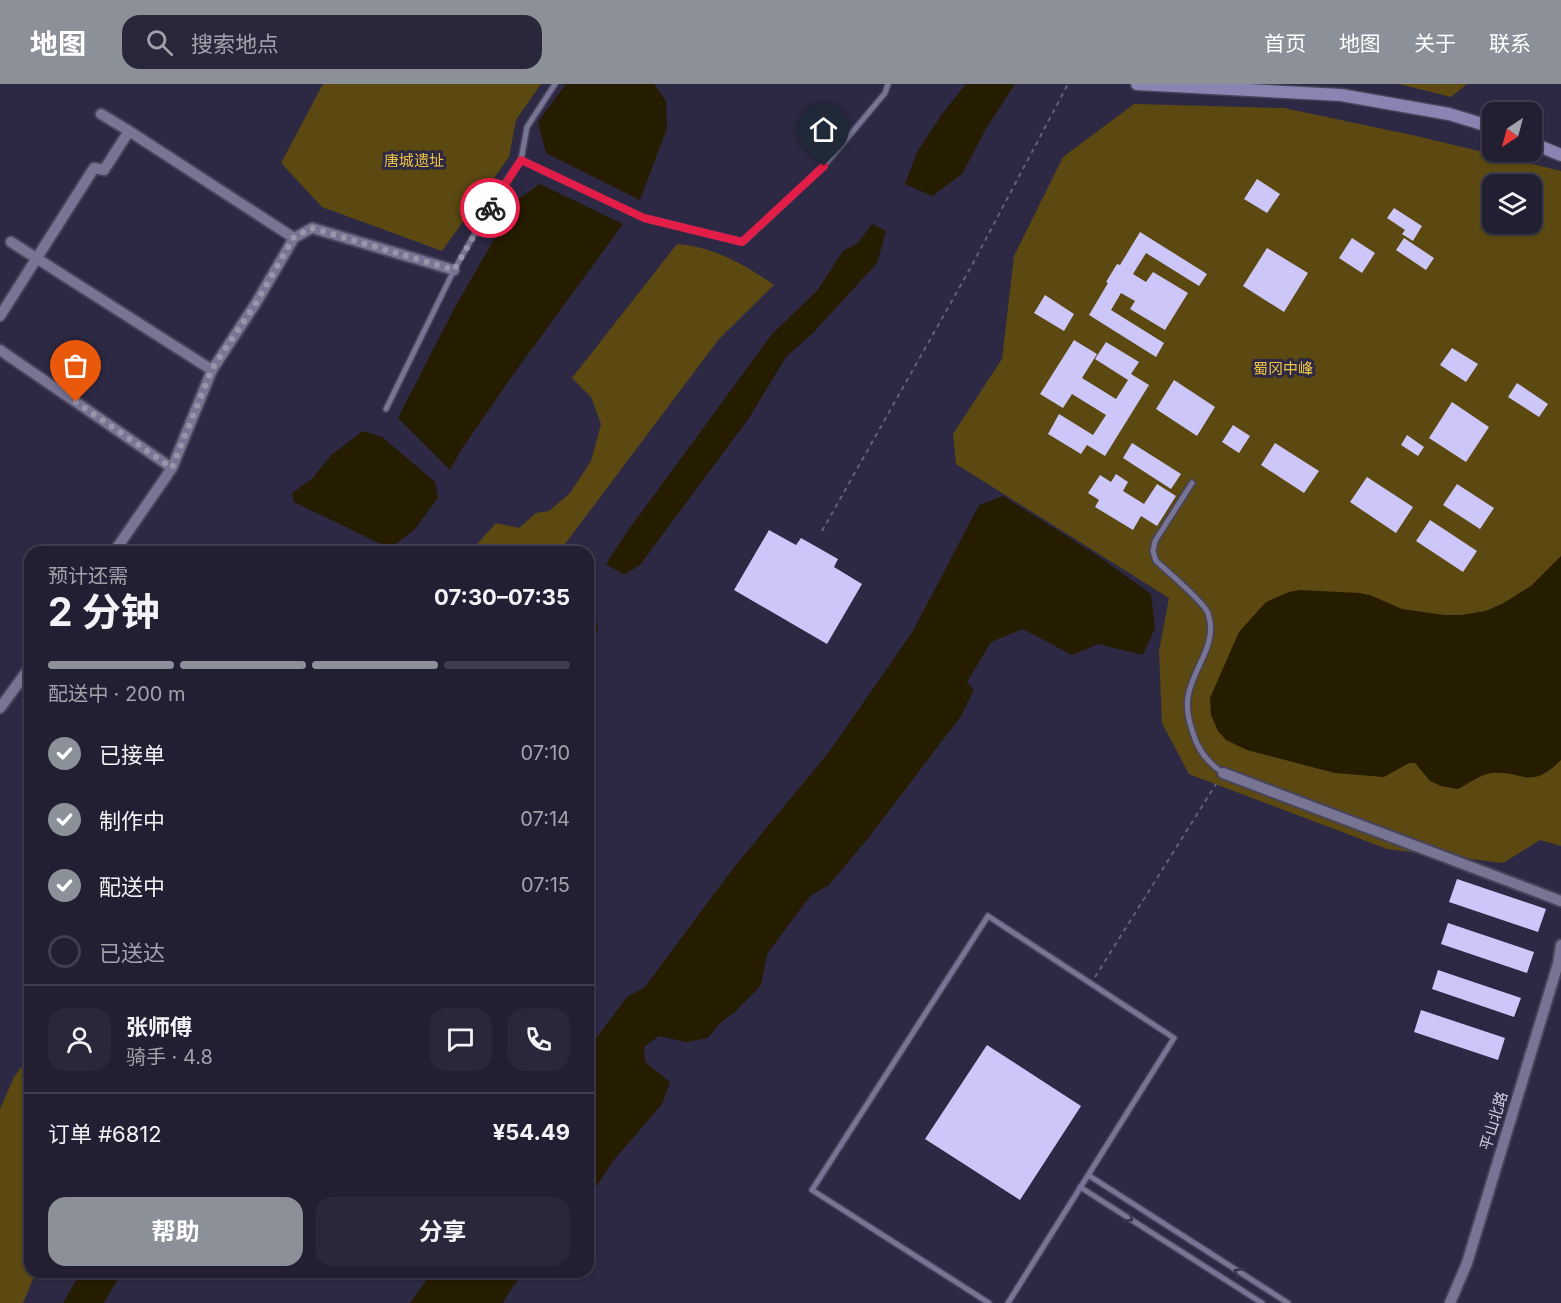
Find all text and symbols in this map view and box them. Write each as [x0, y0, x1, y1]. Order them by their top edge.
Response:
search box [122, 15, 542, 69]
icon: search [143, 26, 176, 59]
text: 地图 [30, 27, 86, 61]
text: 搜索地点 [191, 31, 279, 57]
text: 首页 [1264, 31, 1306, 56]
text: 地图 [1339, 31, 1381, 56]
text: 关于 [1414, 31, 1456, 56]
text: 联系 [1489, 31, 1531, 56]
north arrow [1482, 102, 1542, 162]
map controls [1482, 102, 1542, 234]
pin [798, 104, 849, 166]
icon: home [807, 113, 840, 146]
park label: 唐城遗址 [384, 151, 444, 170]
button: layers [1482, 174, 1542, 234]
courier [460, 178, 520, 238]
icon: bike [474, 192, 507, 225]
pin [50, 340, 101, 402]
icon: bag [59, 349, 92, 382]
park label: 蜀冈中峰 [1253, 359, 1313, 378]
text: 预计还需 [48, 564, 128, 588]
text: 07:30–07:35 [434, 584, 570, 610]
text: 2 分钟 [48, 588, 160, 635]
text: 配送中 · 200 m [48, 682, 186, 706]
icon: check [48, 737, 81, 770]
text: 07:10 [521, 741, 570, 765]
text: 已接单 [99, 742, 165, 768]
icon: check [48, 803, 81, 836]
text: 07:14 [520, 807, 570, 831]
text: 制作中 [99, 808, 165, 834]
icon: check [48, 869, 81, 902]
text: 07:15 [521, 873, 570, 897]
text: 配送中 [99, 874, 165, 900]
text: 已送达 [99, 940, 165, 966]
button: person [48, 1008, 111, 1071]
button: chat [429, 1008, 492, 1071]
button: phone [507, 1008, 570, 1071]
text: 张师傅 [126, 1014, 192, 1040]
text: 骑手 · 4.8 [126, 1045, 213, 1069]
street label: 平山北路 [1476, 1089, 1511, 1152]
text: ¥54.49 [493, 1119, 570, 1145]
text: 订单 #6812 [48, 1121, 162, 1147]
button: 帮助 [48, 1197, 303, 1266]
button: 分享 [315, 1197, 570, 1266]
one-way arrow [1123, 1211, 1134, 1222]
one-way arrow [1234, 1268, 1245, 1279]

